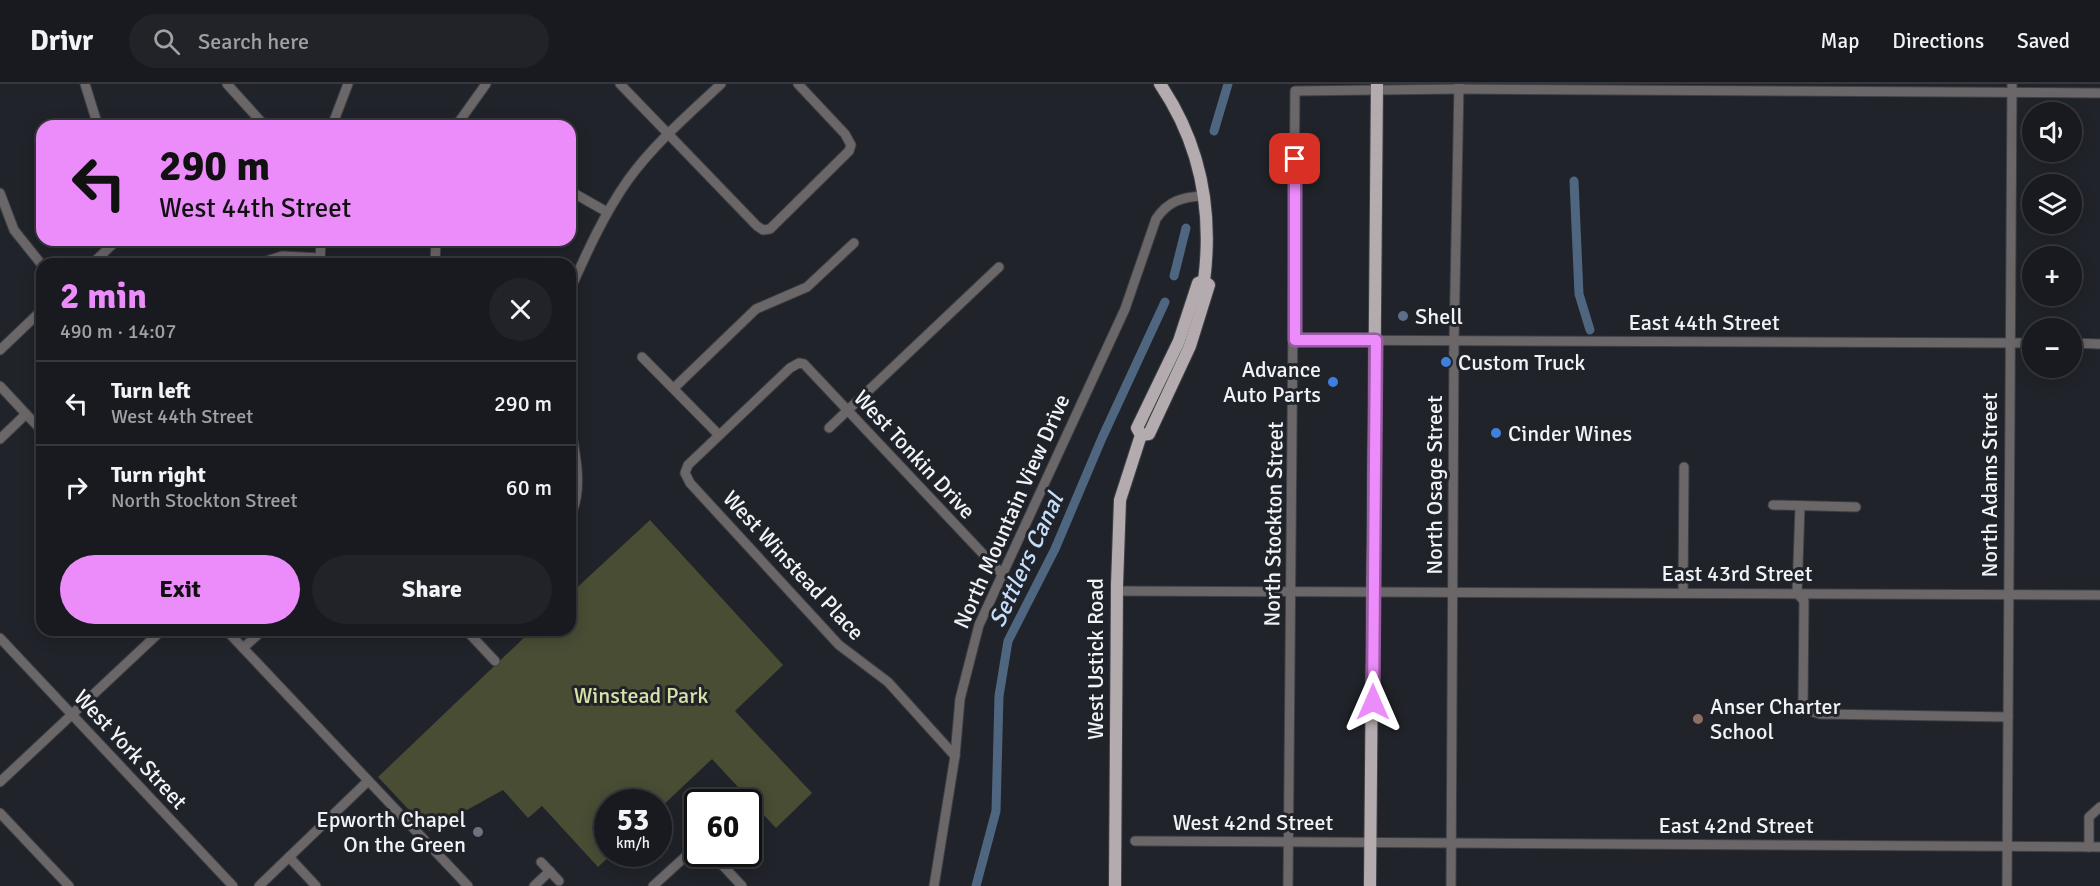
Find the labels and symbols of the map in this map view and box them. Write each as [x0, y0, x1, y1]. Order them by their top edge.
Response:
pin [1269, 133, 1320, 184]
place label: Shell [1415, 303, 1463, 330]
marker: Shell [1396, 309, 1410, 323]
street label: East 44th Street [1628, 309, 1780, 336]
place label: Custom Truck [1458, 349, 1585, 376]
marker: Custom Truck [1439, 355, 1453, 369]
place label: Advance Auto Parts [1223, 356, 1321, 408]
marker: Advance Auto Parts [1326, 375, 1340, 389]
street label: West Tonkin Drive [848, 384, 981, 524]
street label: North Mountain View Drive [948, 390, 1075, 633]
street label: North Adams Street [1976, 392, 2003, 577]
street label: North Osage Street [1421, 395, 1448, 575]
place label: Cinder Wines [1508, 420, 1632, 447]
street label: North Stockton Street [1258, 421, 1289, 627]
marker: Cinder Wines [1489, 426, 1503, 440]
street label: West Winstead Place [717, 485, 870, 646]
water label: Settlers Canal [982, 486, 1071, 632]
street label: East 43rd Street [1661, 560, 1813, 587]
street label: West Ustick Road [1082, 578, 1109, 740]
position arrow [1341, 670, 1405, 734]
park label: Winstead Park [574, 682, 708, 709]
street label: West York Street [68, 684, 193, 815]
place label: Anser Charter School [1710, 693, 1841, 745]
marker: Anser Charter School [1691, 712, 1705, 726]
speed limit sign: 60 [684, 789, 762, 867]
place label: Epworth Chapel On the Green [316, 806, 466, 858]
street label: West 42nd Street [1173, 809, 1334, 836]
street label: East 42nd Street [1658, 812, 1814, 839]
marker: Epworth Chapel On the Green [471, 825, 485, 839]

